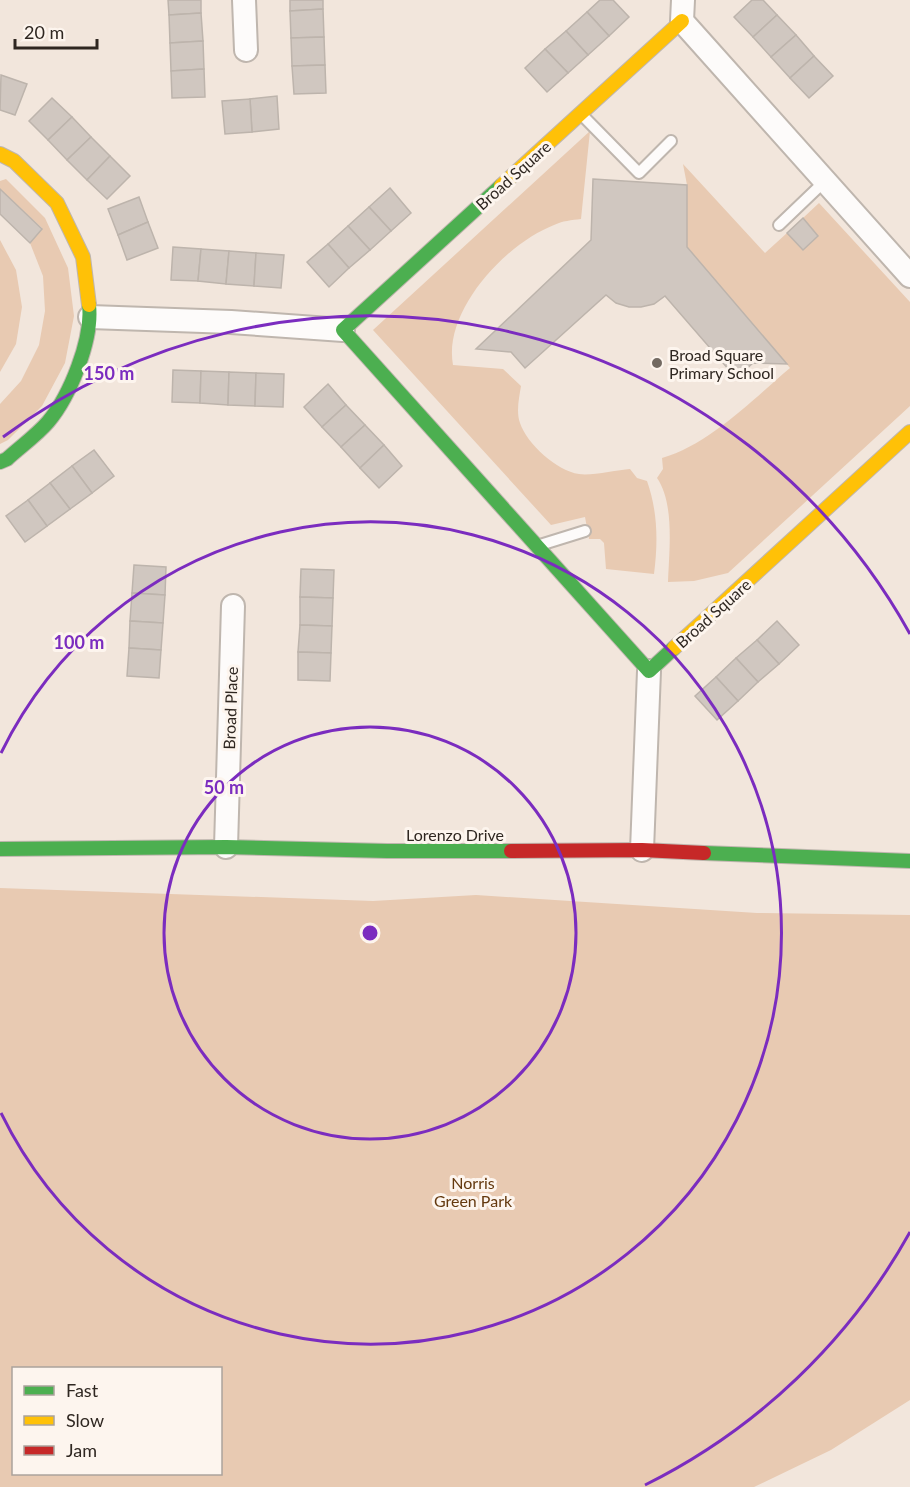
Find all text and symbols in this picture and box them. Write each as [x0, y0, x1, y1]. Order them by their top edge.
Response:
scale bar [15, 12, 98, 50]
text: 20 m [24, 21, 64, 43]
street label: Broad Square [472, 136, 554, 214]
place label: Broad Square Primary School [669, 345, 774, 382]
marker: Broad Square Primary School [650, 356, 664, 370]
text: 150 m [84, 362, 134, 384]
street label: Broad Square [672, 574, 754, 652]
text: 100 m [54, 631, 104, 653]
street label: Broad Place [219, 666, 241, 750]
text: 50 m [204, 776, 244, 798]
street label: Lorenzo Drive [406, 825, 504, 844]
centre of rings [360, 923, 380, 943]
park label: Norris Green Park [434, 1173, 513, 1210]
legend [12, 1367, 222, 1475]
text: Fast [66, 1379, 99, 1401]
text: Slow [66, 1409, 104, 1431]
text: Jam [66, 1439, 97, 1461]

